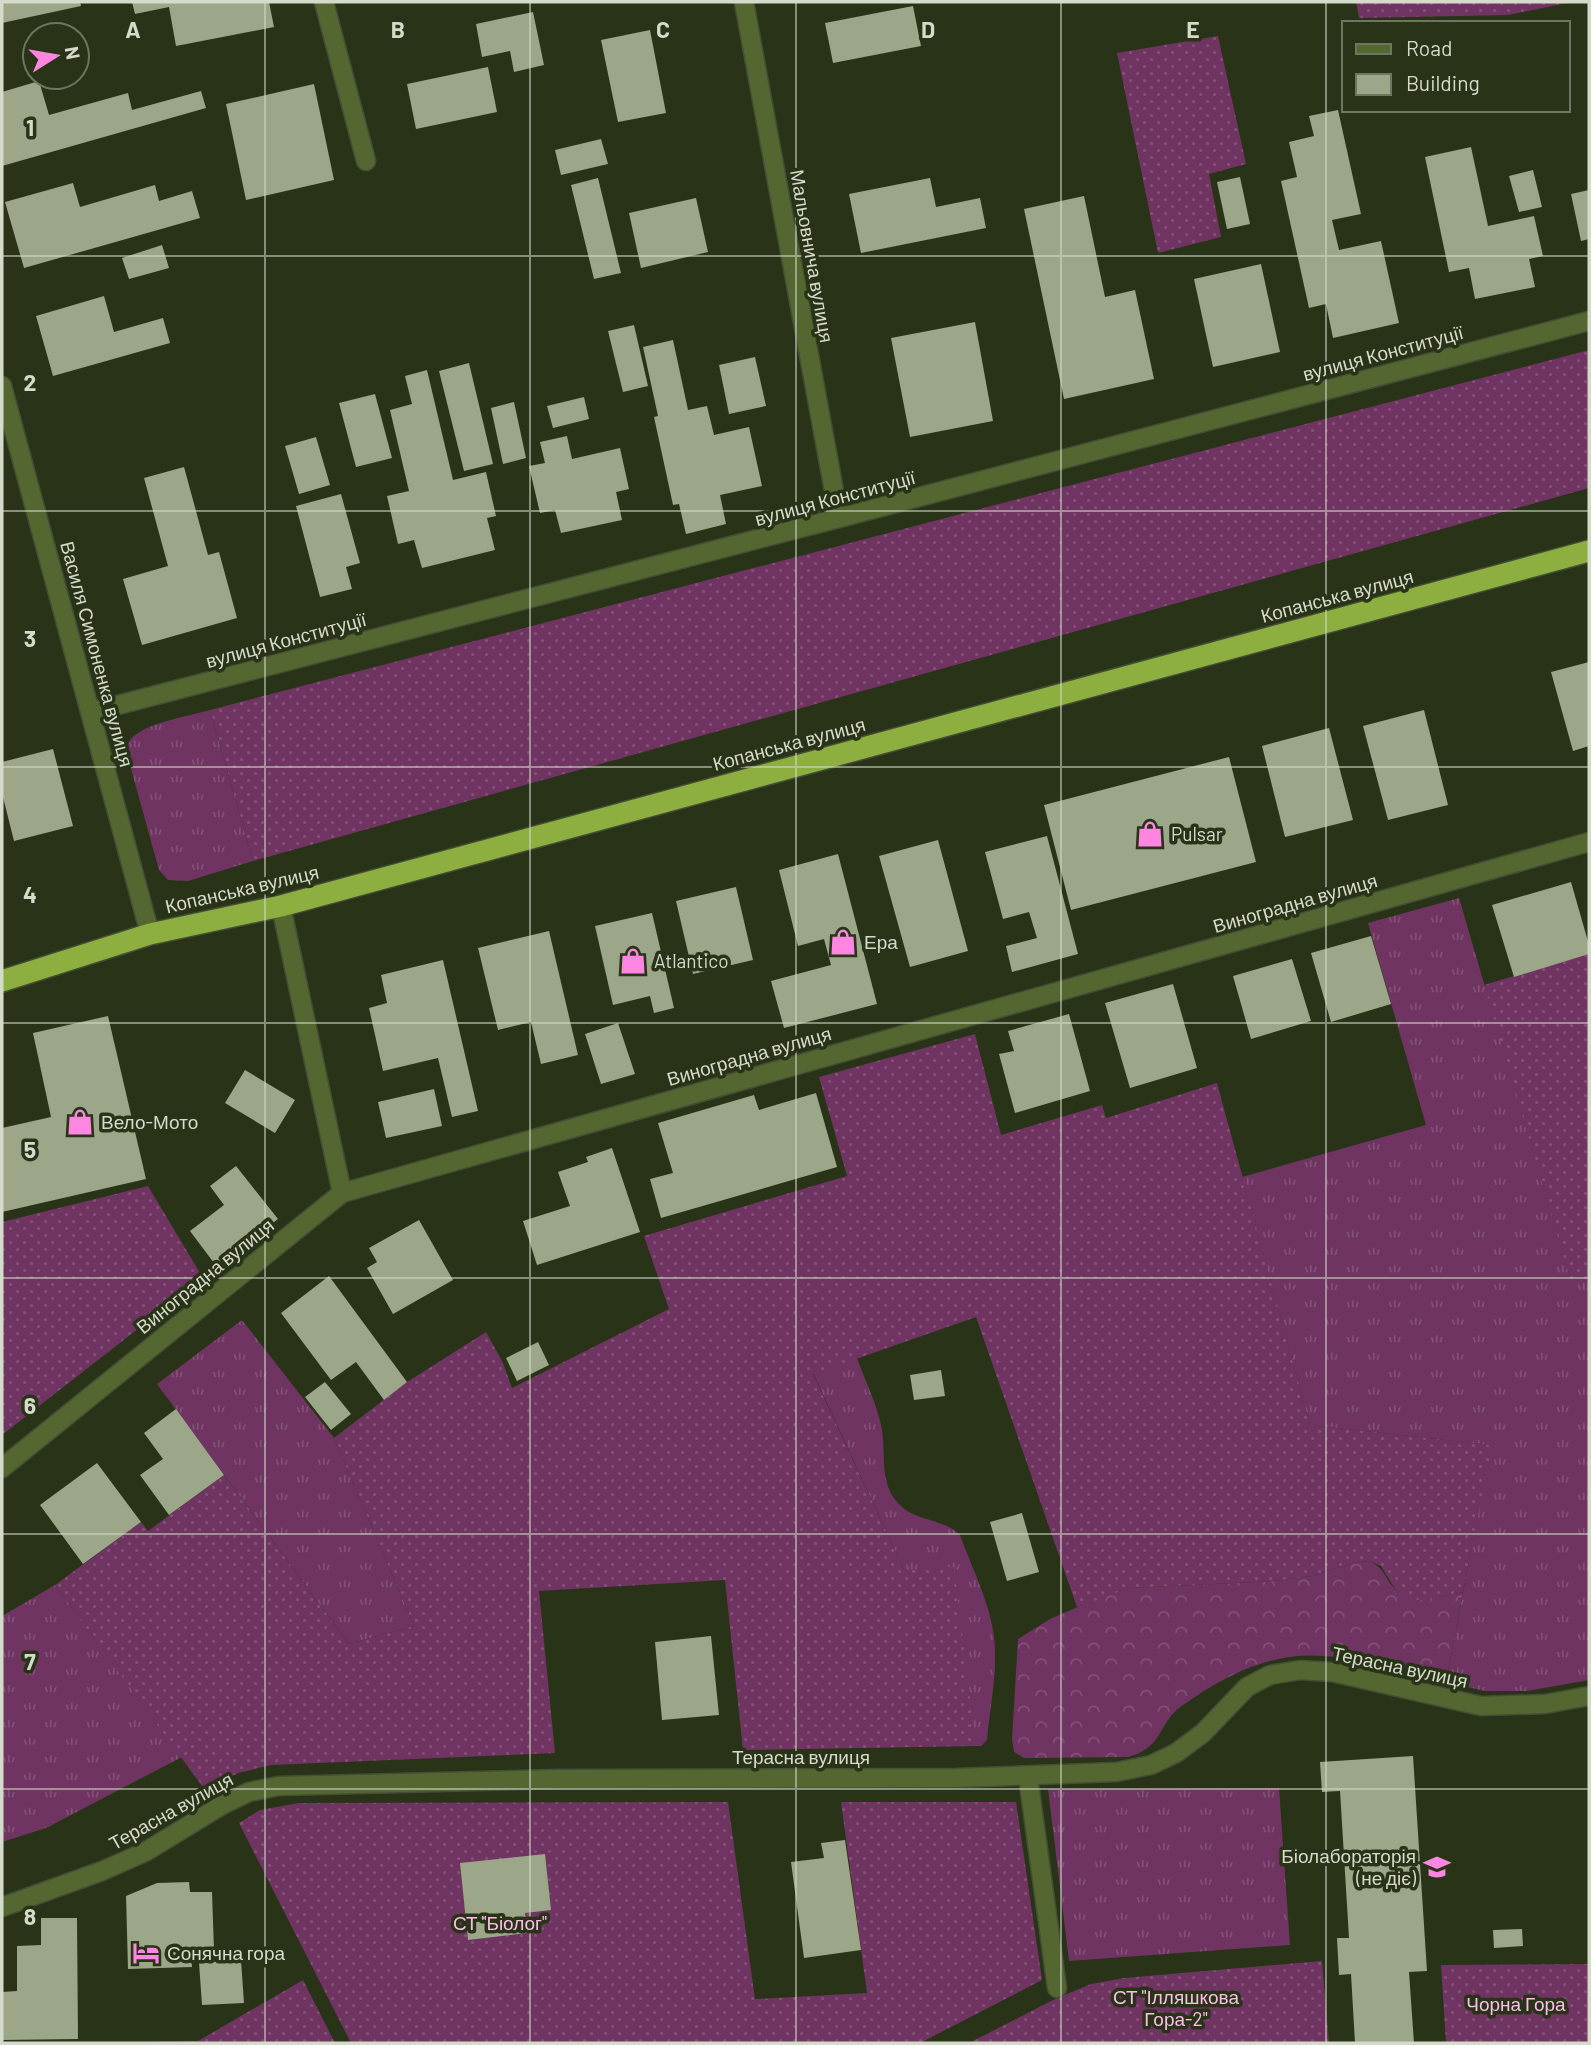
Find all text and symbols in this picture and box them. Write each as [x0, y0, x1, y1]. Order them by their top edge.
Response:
text: A [125, 15, 141, 43]
text: B [391, 15, 405, 43]
text: C [656, 15, 670, 43]
text: D [921, 15, 935, 43]
text: E [1186, 15, 1200, 43]
north arrow [21, 21, 91, 91]
legend [1342, 21, 1570, 112]
text: Road [1406, 35, 1452, 60]
text: N [61, 44, 86, 61]
text: Building [1406, 70, 1480, 95]
text: 1 [26, 113, 34, 141]
street label: Мальовнича вулиця [786, 168, 839, 344]
street label: вулиця Конституції [1300, 320, 1466, 385]
text: 2 [24, 368, 36, 396]
street label: вулиця Конституції [752, 465, 918, 530]
street label: Василя Симоненка вулиця [56, 538, 139, 769]
street label: Копанська вулиця [1258, 564, 1416, 627]
street label: вулиця Конституції [203, 607, 369, 672]
text: 3 [24, 624, 36, 652]
street label: Копанська вулиця [710, 712, 868, 775]
shop icon: Pulsar [1135, 819, 1165, 849]
place label: Pulsar [1171, 822, 1223, 845]
street label: Копанська вулиця [163, 860, 321, 917]
street label: Виноградна вулиця [1210, 868, 1380, 937]
text: 4 [23, 880, 37, 908]
shop icon: Ера [828, 927, 858, 957]
place label: Ера [864, 930, 898, 953]
shop icon: Atlantico [618, 946, 648, 976]
place label: Atlantico [654, 949, 728, 972]
street label: Виноградна вулиця [664, 1021, 834, 1090]
shop icon: Вело-Мото [65, 1107, 95, 1137]
place label: Вело-Мото [101, 1110, 198, 1133]
text: 5 [24, 1135, 36, 1163]
street label: Виноградна вулиця [131, 1213, 278, 1338]
text: 6 [24, 1391, 36, 1419]
street label: Терасна вулиця [1330, 1641, 1470, 1692]
text: 7 [24, 1647, 36, 1675]
street label: Терасна вулиця [732, 1745, 870, 1768]
street label: Терасна вулиця [105, 1767, 237, 1854]
place label: Біолабораторія (не діє) [1281, 1844, 1417, 1889]
school or university icon: Біолабораторія (не діє) [1422, 1852, 1452, 1882]
text: 8 [24, 1902, 36, 1930]
park label: СТ "Біолог" [453, 1911, 547, 1934]
hotel icon: Сонячна гора [131, 1938, 161, 1968]
place label: Сонячна гора [167, 1941, 285, 1964]
park label: СТ "Ілляшкова Гора-2" [1113, 1985, 1239, 2030]
park label: Чорна Гора [1466, 1992, 1566, 2015]

